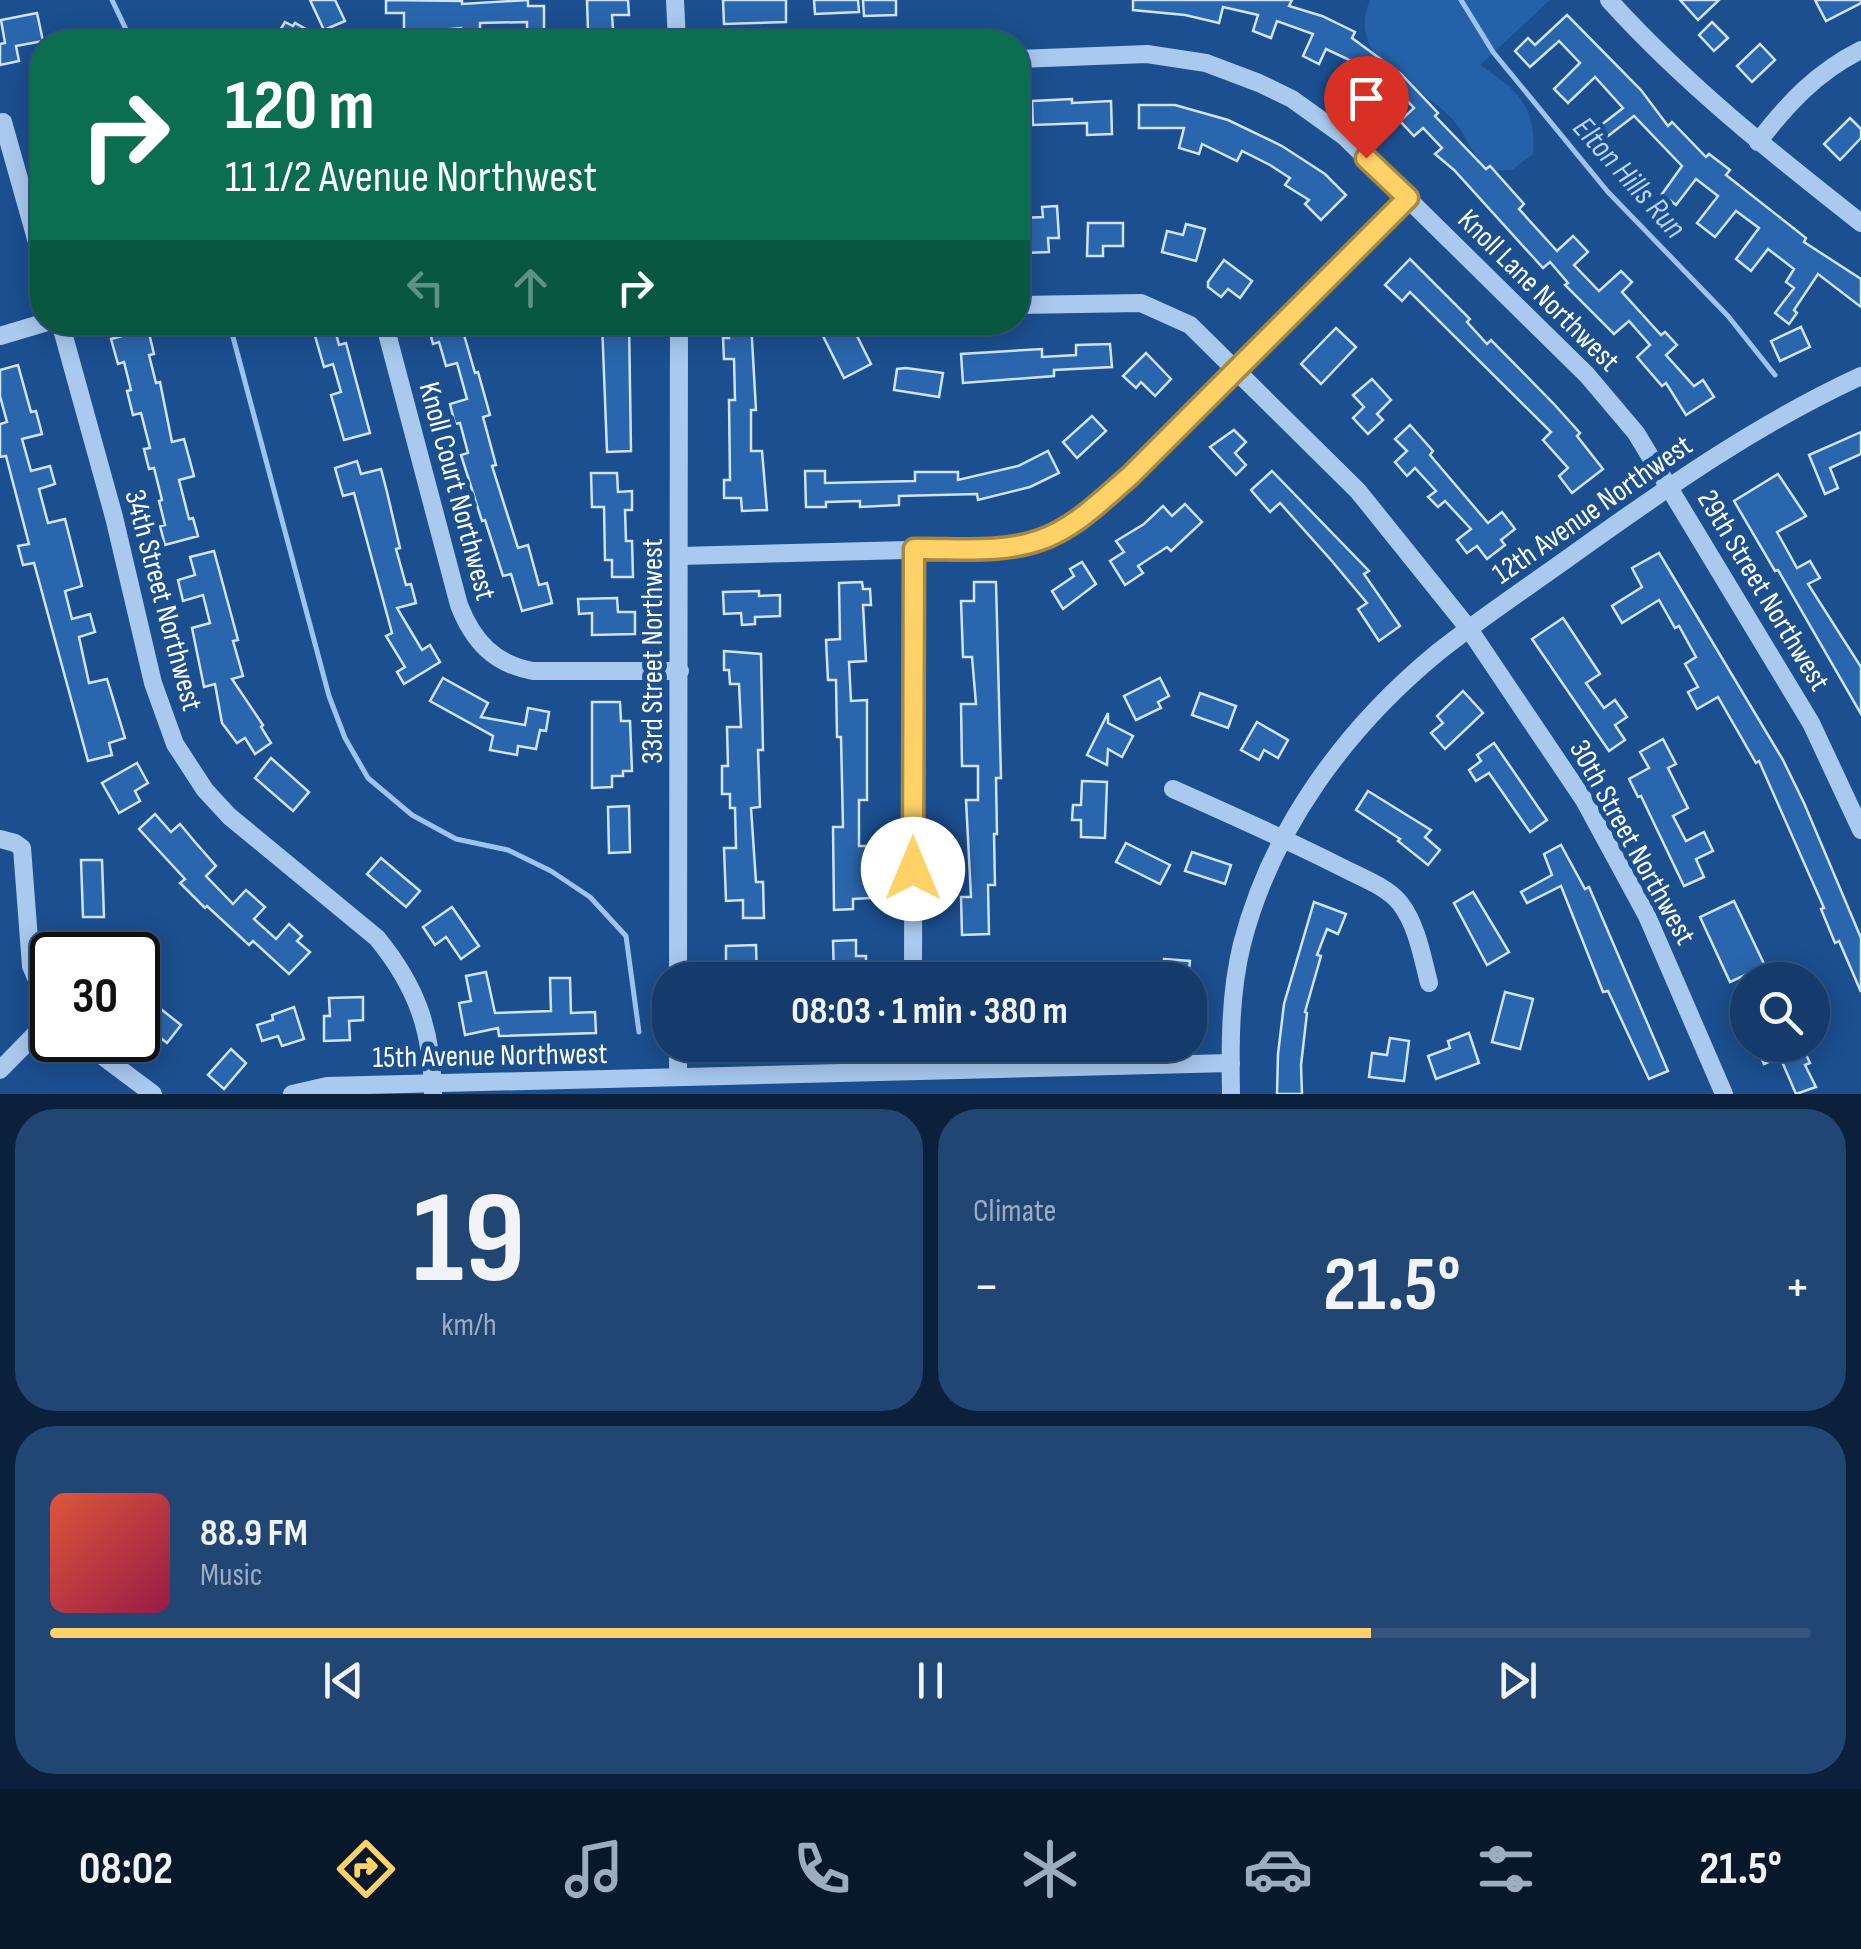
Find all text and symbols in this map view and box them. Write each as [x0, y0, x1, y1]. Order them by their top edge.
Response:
pin [1324, 56, 1409, 159]
text: 120 m [225, 65, 375, 149]
icon: right [60, 70, 190, 200]
icon: arrive [1339, 71, 1394, 126]
water label: Elton Hills Run [1564, 109, 1694, 247]
text: 11 1/2 Avenue Northwest [225, 150, 597, 205]
street label: Knoll Lane Northwest [1450, 202, 1627, 379]
icon: left [398, 260, 453, 315]
icon: ahead [503, 260, 558, 315]
icon: right [608, 260, 663, 315]
street label: Knoll Court Northwest [411, 378, 503, 604]
street label: 12th Avenue Northwest [1486, 428, 1699, 592]
street label: 29th Street Northwest [1689, 483, 1837, 698]
street label: 34th Street Northwest [116, 486, 210, 715]
street label: 33rd Street Northwest [635, 538, 671, 764]
street label: 30th Street Northwest [1561, 734, 1703, 951]
position arrow [861, 817, 965, 921]
speed limit sign: 30 [30, 932, 160, 1062]
map controls [1730, 962, 1830, 1062]
button: search [1730, 962, 1830, 1062]
text: 08:03 · 1 min · 380 m [791, 989, 1068, 1034]
street label: 15th Avenue Northwest [372, 1036, 608, 1076]
text: 19 [413, 1163, 525, 1319]
text: Climate [973, 1192, 1056, 1231]
text: 21.5° [1323, 1241, 1461, 1332]
text: − [973, 1254, 1000, 1321]
text: + [1784, 1254, 1811, 1321]
text: km/h [441, 1306, 497, 1345]
text: 88.9 FM [200, 1511, 308, 1556]
text: Music [200, 1556, 263, 1595]
icon: previous [316, 1653, 371, 1708]
icon: pause [903, 1653, 958, 1708]
icon: next [1490, 1653, 1545, 1708]
icon: directions [331, 1834, 401, 1904]
icon: music [559, 1834, 629, 1904]
icon: phone [787, 1834, 857, 1904]
icon: climate [1015, 1834, 1085, 1904]
icon: car [1243, 1834, 1313, 1904]
icon: filters [1471, 1834, 1541, 1904]
text: 08:02 [79, 1842, 173, 1897]
text: 21.5° [1699, 1842, 1782, 1897]

